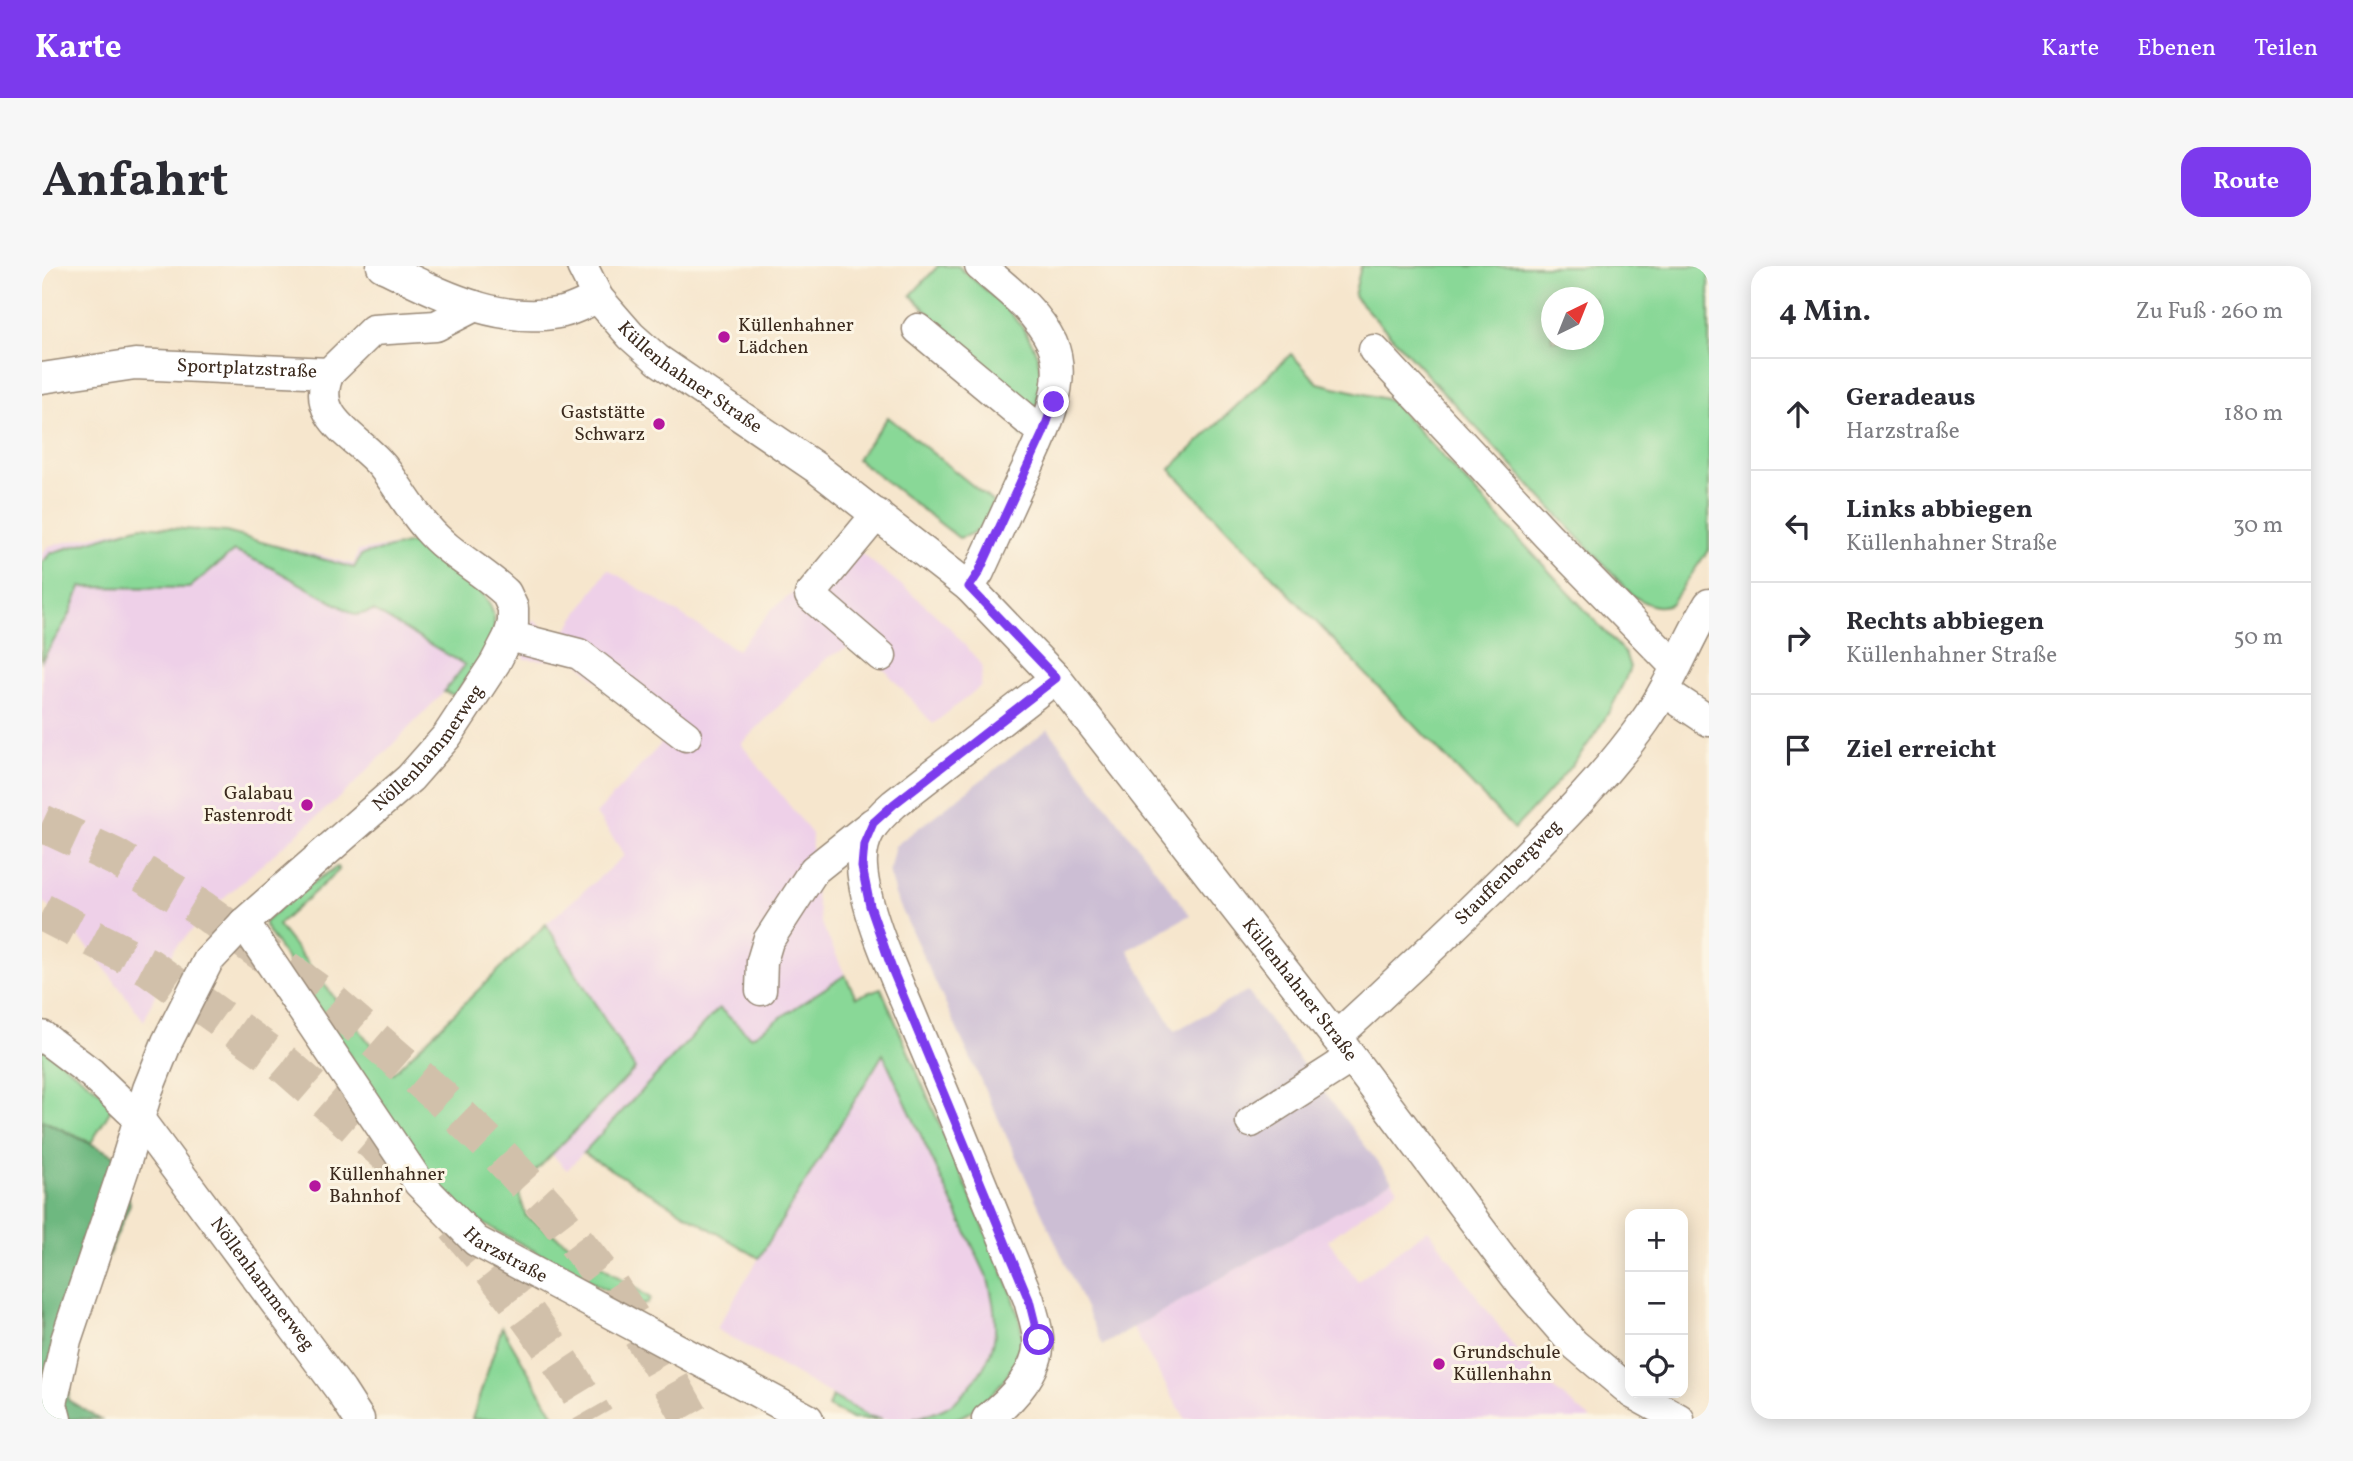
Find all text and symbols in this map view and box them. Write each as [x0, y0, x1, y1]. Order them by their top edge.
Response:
text: Karte [35, 26, 122, 72]
text: Karte [2041, 32, 2099, 66]
text: Ebenen [2137, 32, 2216, 66]
text: Teilen [2254, 32, 2318, 66]
button: Route [2181, 147, 2311, 217]
text: Anfahrt [42, 148, 229, 217]
north arrow [1541, 287, 1604, 350]
text: 4 Min. [1779, 291, 1871, 333]
text: Zu Fuß · 260 m [2136, 296, 2283, 328]
place label: Küllenhahner Lädchen [738, 313, 854, 361]
street label: Küllenhahner Straße [611, 316, 767, 440]
marker: Küllenhahner Lädchen [716, 329, 732, 345]
street label: Sportplatzstraße [176, 353, 318, 385]
text: Geradeaus [1846, 380, 1975, 416]
route end [1038, 386, 1069, 417]
icon: ahead [1779, 395, 1817, 433]
text: 180 m [2224, 398, 2283, 430]
place label: Gaststätte Schwarz [561, 400, 645, 448]
marker: Gaststätte Schwarz [651, 416, 667, 432]
text: Harzstraße [1846, 416, 1960, 448]
text: Links abbiegen [1846, 492, 2033, 528]
icon: left [1779, 507, 1817, 545]
text: 30 m [2233, 510, 2283, 542]
text: Küllenhahner Straße [1846, 528, 2057, 560]
text: Rechts abbiegen [1846, 604, 2044, 640]
icon: right [1779, 619, 1817, 657]
text: 50 m [2234, 622, 2283, 654]
text: Küllenhahner Straße [1846, 640, 2057, 672]
street label: Nöllenhammerweg [367, 680, 490, 818]
icon: arrive [1779, 731, 1817, 769]
text: Ziel erreicht [1846, 732, 1996, 768]
place label: Galabau Fastenrodt [203, 781, 293, 829]
marker: Galabau Fastenrodt [299, 797, 315, 813]
street label: Stauffenbergweg [1449, 814, 1568, 932]
street label: Küllenhahner Straße [1235, 913, 1363, 1067]
place label: Küllenhahner Bahnhof [329, 1162, 445, 1210]
marker: Küllenhahner Bahnhof [307, 1178, 323, 1194]
map controls [1625, 1209, 1688, 1398]
button: + [1625, 1209, 1688, 1272]
street label: Nöllenhammerweg [204, 1212, 320, 1357]
street label: Harzstraße [456, 1221, 552, 1290]
button: − [1625, 1272, 1688, 1335]
route start [1023, 1324, 1054, 1355]
button: locate [1625, 1335, 1688, 1398]
place label: Grundschule Küllenhahn [1453, 1340, 1561, 1388]
marker: Grundschule Küllenhahn [1431, 1356, 1447, 1372]

